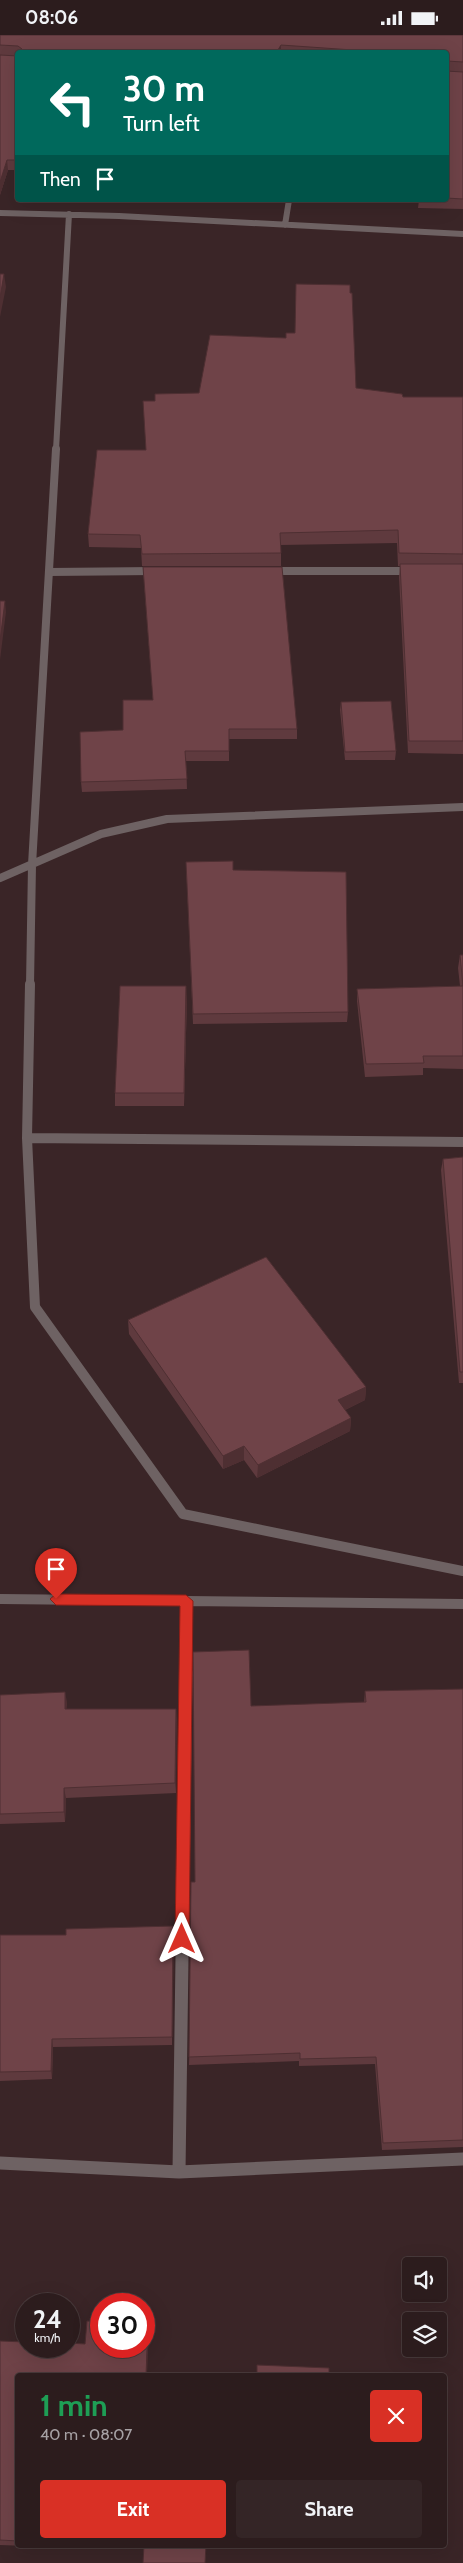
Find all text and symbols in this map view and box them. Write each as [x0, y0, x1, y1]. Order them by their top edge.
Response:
text: 08:06 [25, 6, 78, 29]
text: 30 m [123, 67, 205, 110]
icon: left [40, 70, 105, 135]
text: Turn left [123, 110, 200, 137]
icon: arrive [91, 165, 119, 193]
text: Then [40, 168, 81, 191]
pin [35, 1548, 77, 1599]
icon: arrive [42, 1555, 70, 1583]
position arrow [155, 1912, 207, 1964]
map controls [402, 2257, 447, 2357]
button: sound [402, 2257, 447, 2302]
speed limit sign: 30 [90, 2293, 155, 2358]
text: 24 [33, 2304, 62, 2334]
button: layers [402, 2312, 447, 2357]
text: km/h [34, 2330, 61, 2345]
text: 1 min [40, 2387, 108, 2424]
button: close [370, 2390, 422, 2442]
text: 40 m · 08:07 [40, 2425, 132, 2444]
button: Exit [40, 2480, 226, 2538]
button: Share [236, 2480, 422, 2538]

